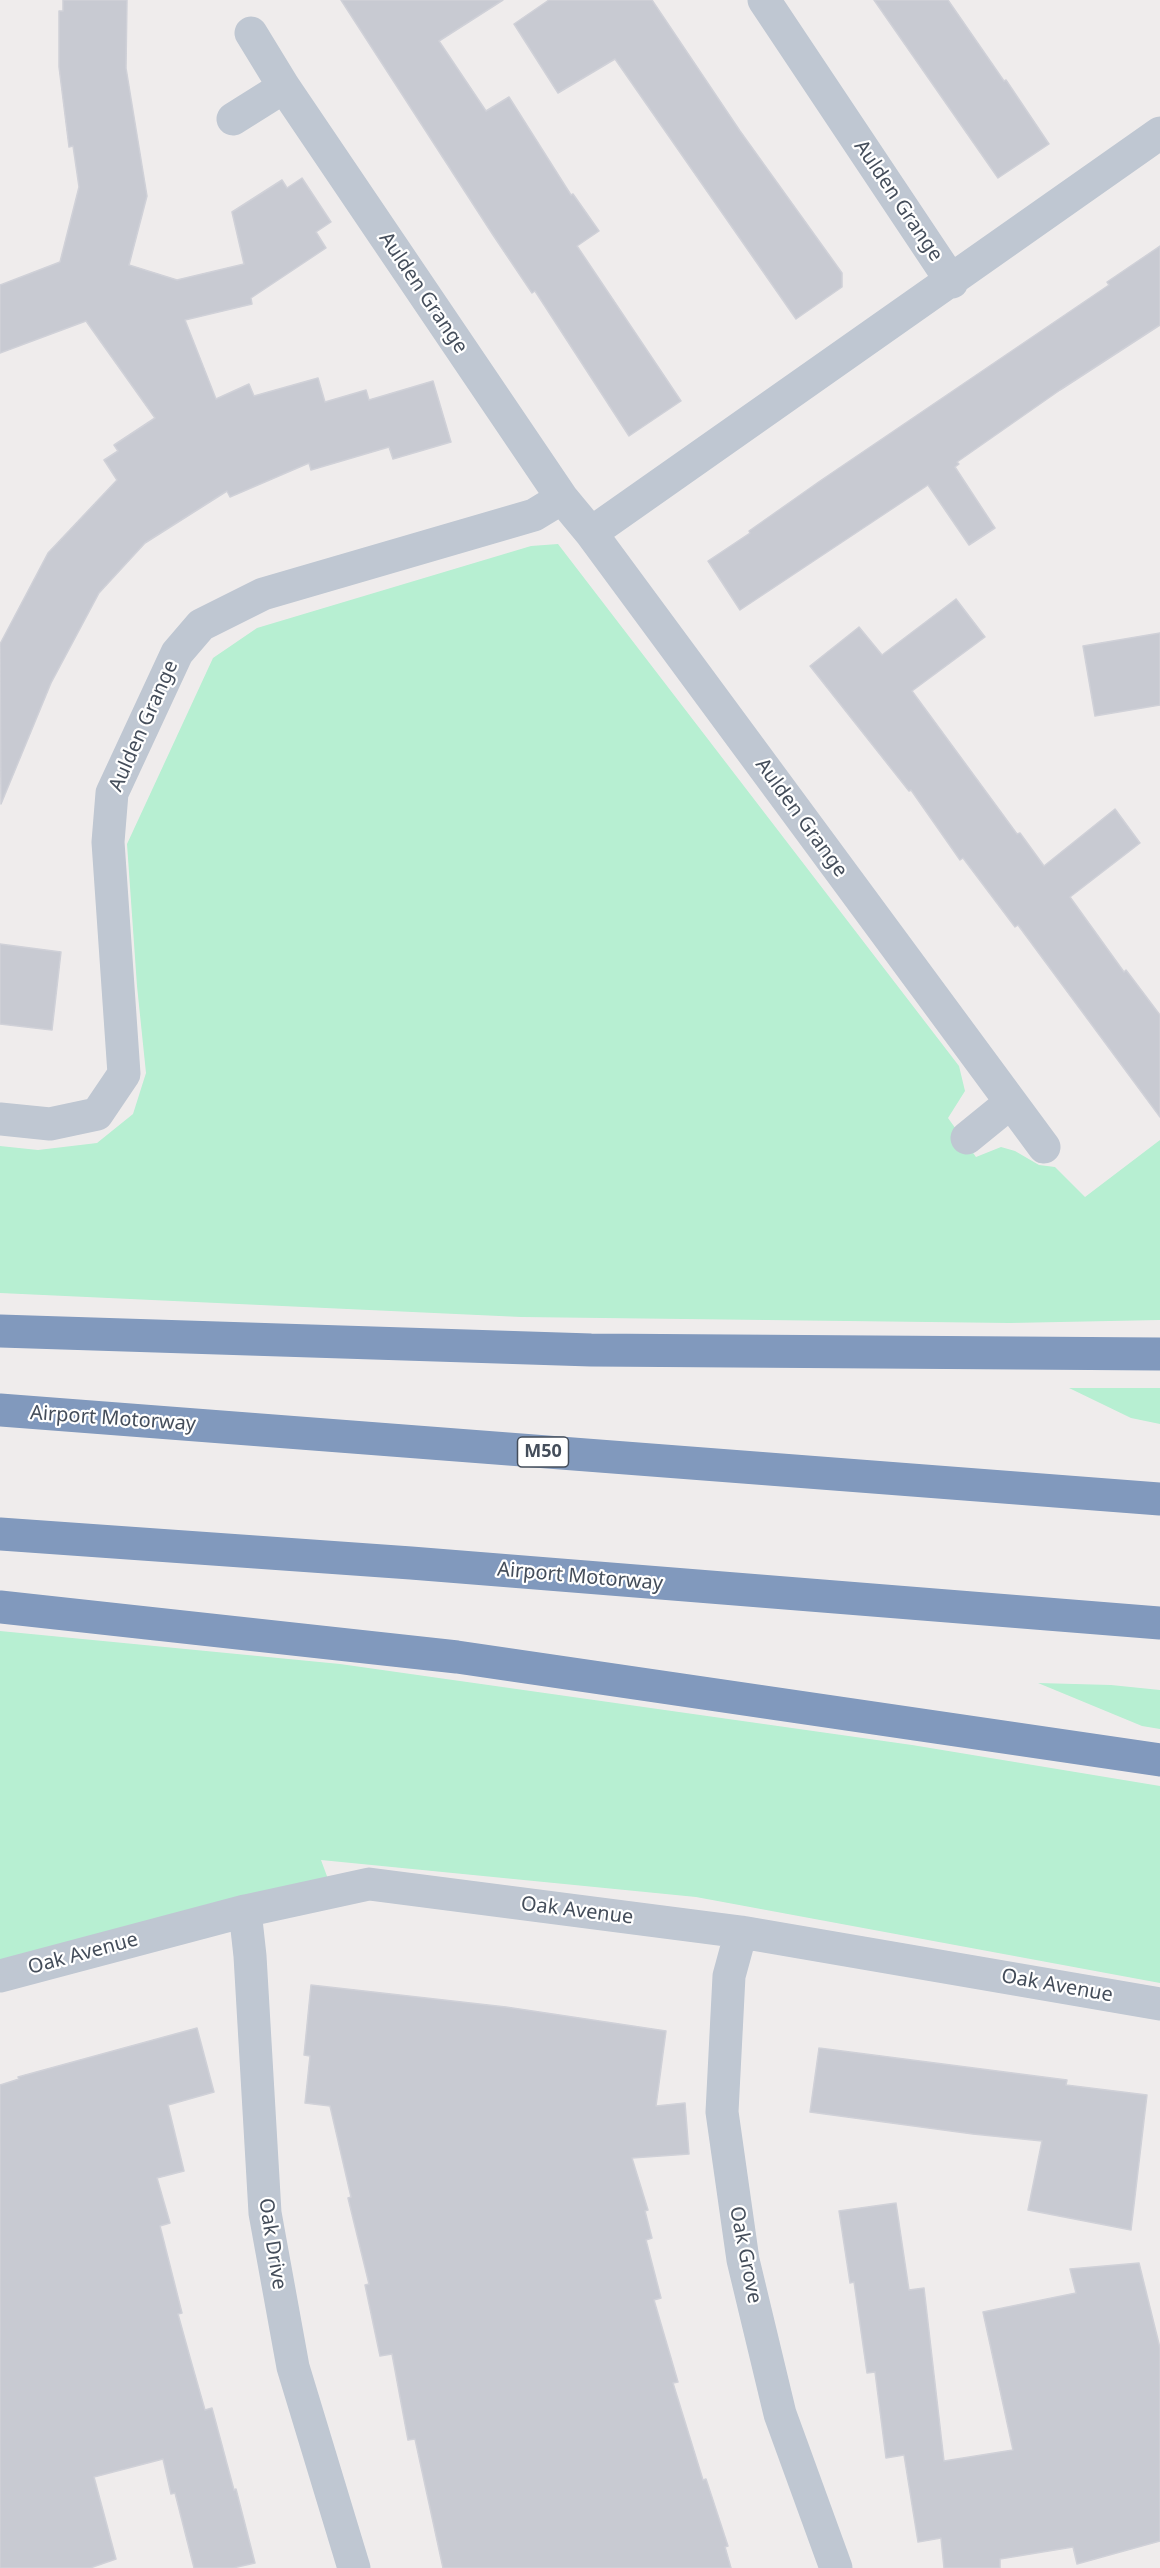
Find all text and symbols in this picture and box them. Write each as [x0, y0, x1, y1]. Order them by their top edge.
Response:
street label: Aulden Grange [849, 136, 947, 266]
street label: Aulden Grange [374, 228, 472, 358]
street label: Aulden Grange [104, 657, 184, 795]
street label: Aulden Grange [750, 754, 852, 882]
street label: Airport Motorway [29, 1401, 197, 1437]
road number: M50 [518, 1437, 568, 1467]
street label: Airport Motorway [496, 1558, 664, 1596]
street label: Oak Avenue [519, 1892, 635, 1930]
street label: Oak Avenue [25, 1928, 141, 1980]
street label: Oak Avenue [999, 1964, 1115, 2008]
street label: Oak Drive [253, 2197, 291, 2291]
street label: Oak Grove [724, 2204, 766, 2306]

